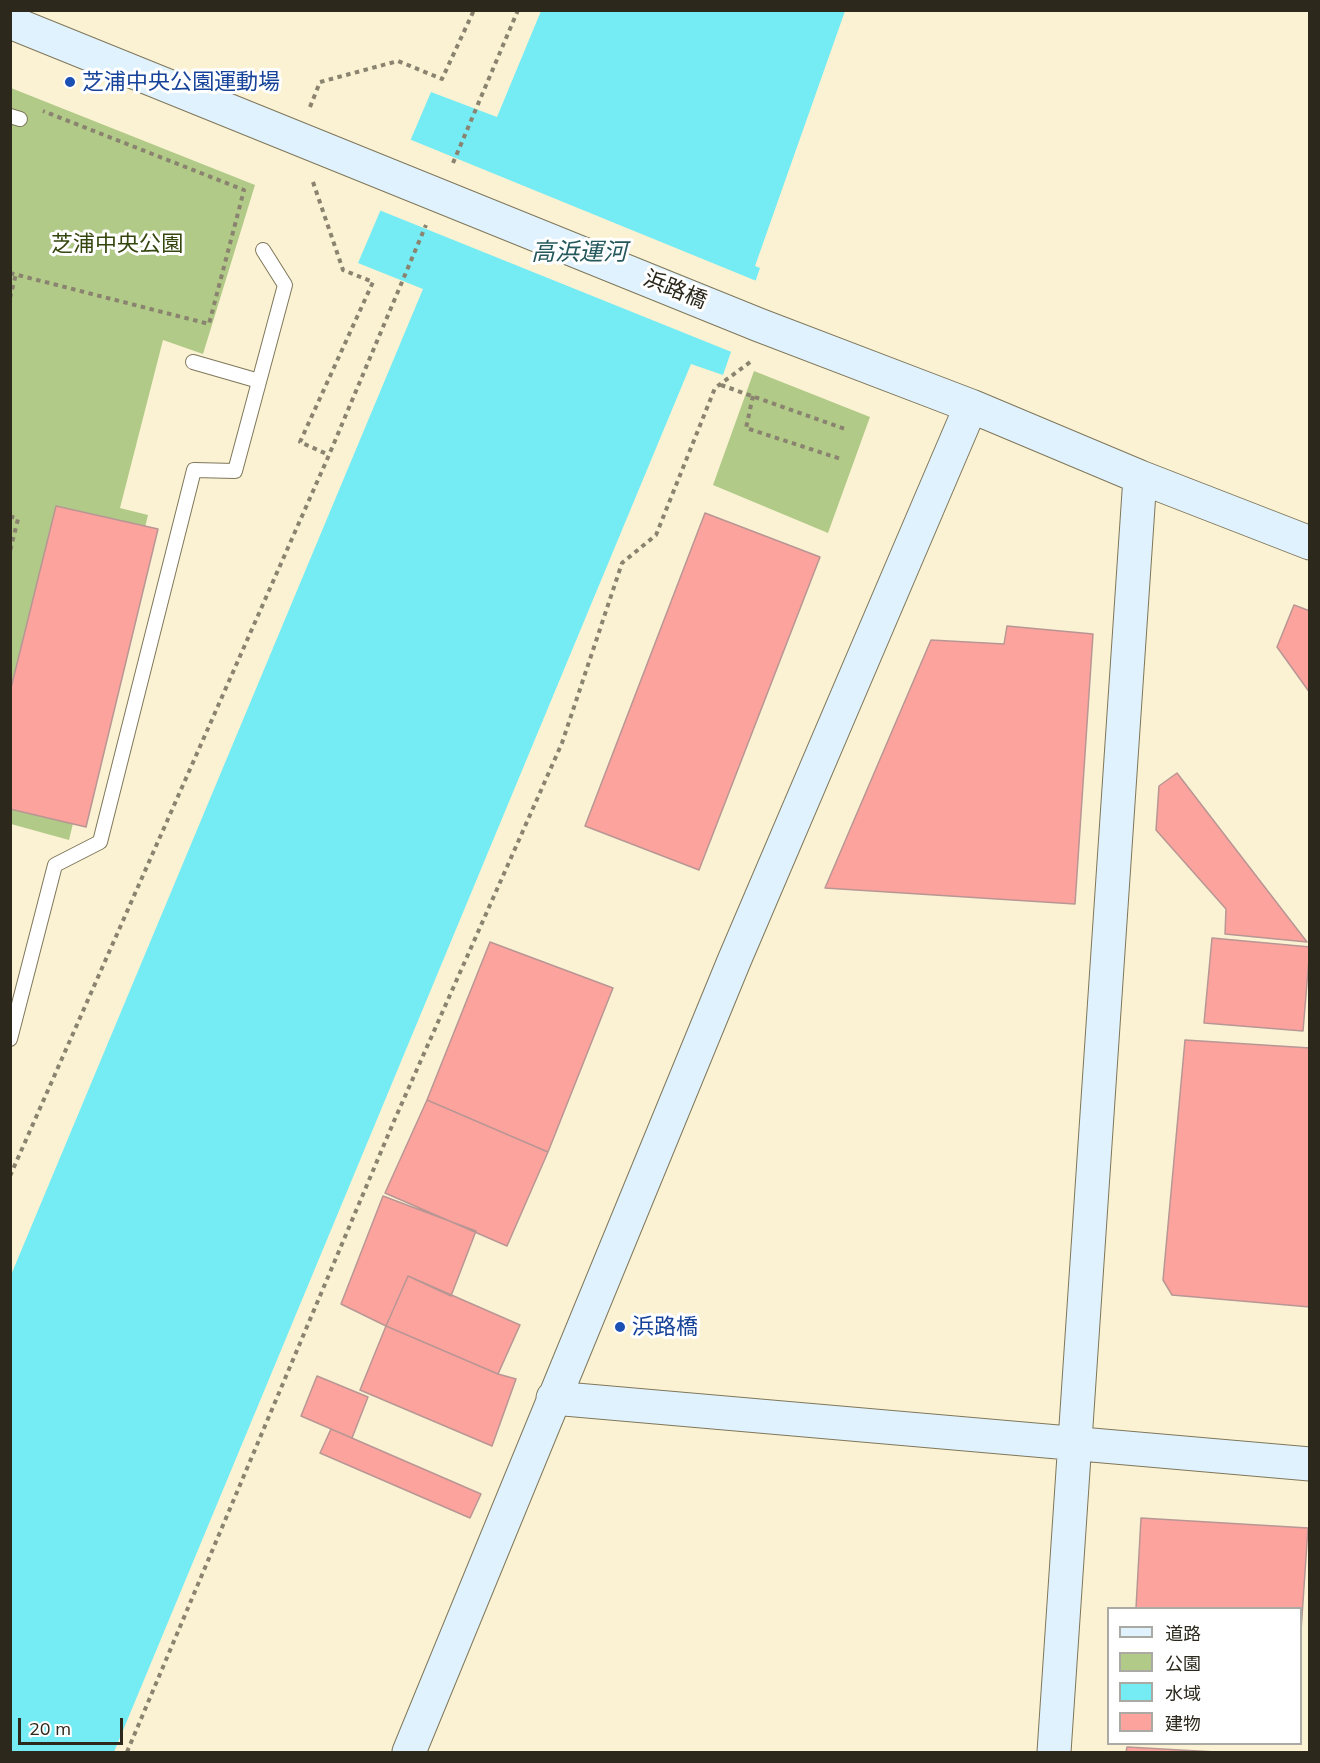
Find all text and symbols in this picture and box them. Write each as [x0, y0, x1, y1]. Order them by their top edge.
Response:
place label: 芝浦中央公園運動場 [82, 69, 280, 95]
marker: 芝浦中央公園運動場 [63, 75, 77, 89]
park label: 芝浦中央公園 [51, 231, 183, 257]
water label: 高浜運河 [531, 239, 627, 267]
street label: 浜路橋 [639, 265, 711, 315]
place label: 浜路橋 [632, 1314, 698, 1340]
marker: 浜路橋 [613, 1320, 627, 1334]
legend [1107, 1607, 1302, 1745]
text: 道路 [1165, 1622, 1201, 1645]
text: 公園 [1165, 1652, 1201, 1675]
text: 水域 [1165, 1682, 1201, 1705]
scale bar [21, 1706, 126, 1744]
text: 建物 [1165, 1712, 1201, 1735]
text: 20 m [29, 1717, 71, 1740]

